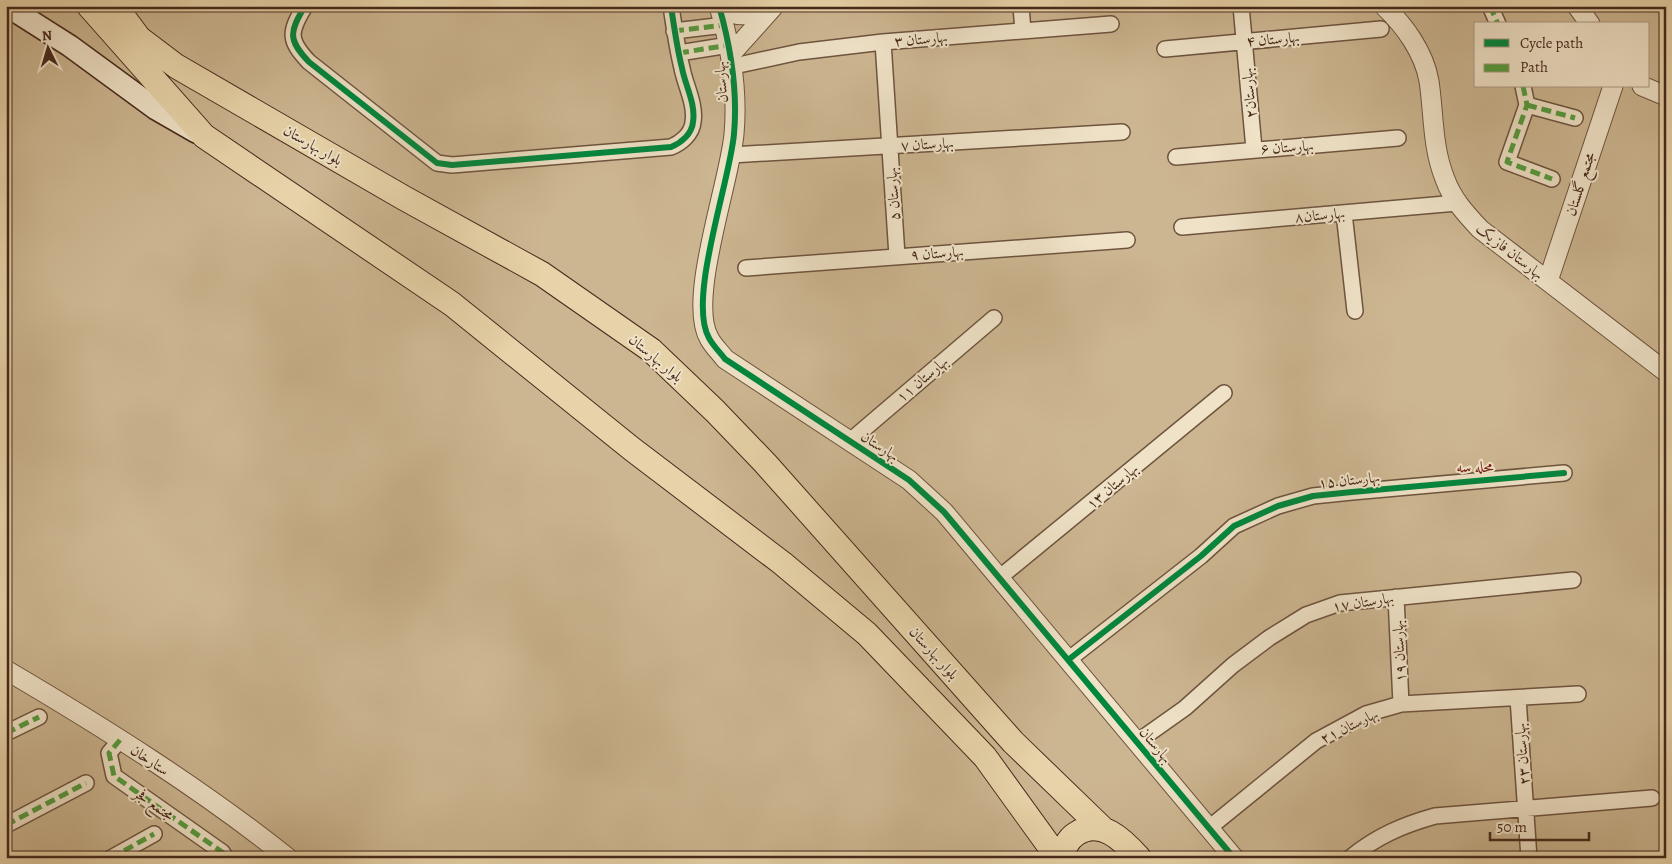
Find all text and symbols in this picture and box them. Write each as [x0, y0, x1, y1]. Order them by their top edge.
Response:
north arrow [22, 22, 72, 72]
legend [1474, 22, 1650, 88]
text: N [41, 26, 53, 45]
street label: بهارستان ۳ [894, 27, 948, 51]
street label: بهارستان ۴ [1246, 27, 1300, 51]
text: Cycle path [1520, 33, 1583, 53]
text: Path [1520, 57, 1548, 77]
street label: بهارستان [710, 61, 732, 103]
street label: بهارستان۲ [1237, 67, 1261, 119]
street label: بلوار بهارستان [280, 120, 346, 170]
street label: بهارستان ۷ [900, 133, 954, 155]
street label: بهارستان ۶ [1260, 135, 1314, 159]
street label: مجتمع گلستان [1560, 150, 1604, 220]
street label: بهارستان ۵ [881, 167, 905, 221]
street label: بهارستان۸ [1294, 203, 1346, 227]
street label: بهارستان فاز یک [1472, 218, 1548, 284]
street label: بهارستان ۹ [910, 241, 964, 265]
street label: بلوار بهارستان [625, 329, 688, 387]
street label: بهارستان ۱۱ [892, 351, 952, 407]
street label: بهارستان [857, 426, 903, 466]
district label: محله سه [1456, 456, 1494, 478]
street label: بهارستان ۱۳ [1082, 458, 1142, 514]
street label: بهارستان ۱۵ [1317, 467, 1381, 493]
street label: بهارستان ۱۷ [1331, 587, 1395, 617]
street label: بهارستان ۱۹ [1387, 619, 1411, 683]
street label: بلوار بهارستان [905, 622, 963, 684]
street label: بهارستان ۲۱ [1317, 703, 1381, 749]
street label: بهارستان ۲۳ [1510, 722, 1534, 786]
street label: بهارستان [1135, 723, 1177, 767]
street label: ستارخان [127, 740, 173, 780]
street label: مجتمع فجر [126, 782, 178, 828]
scale bar [1490, 809, 1588, 841]
text: 50 m [1497, 817, 1527, 837]

